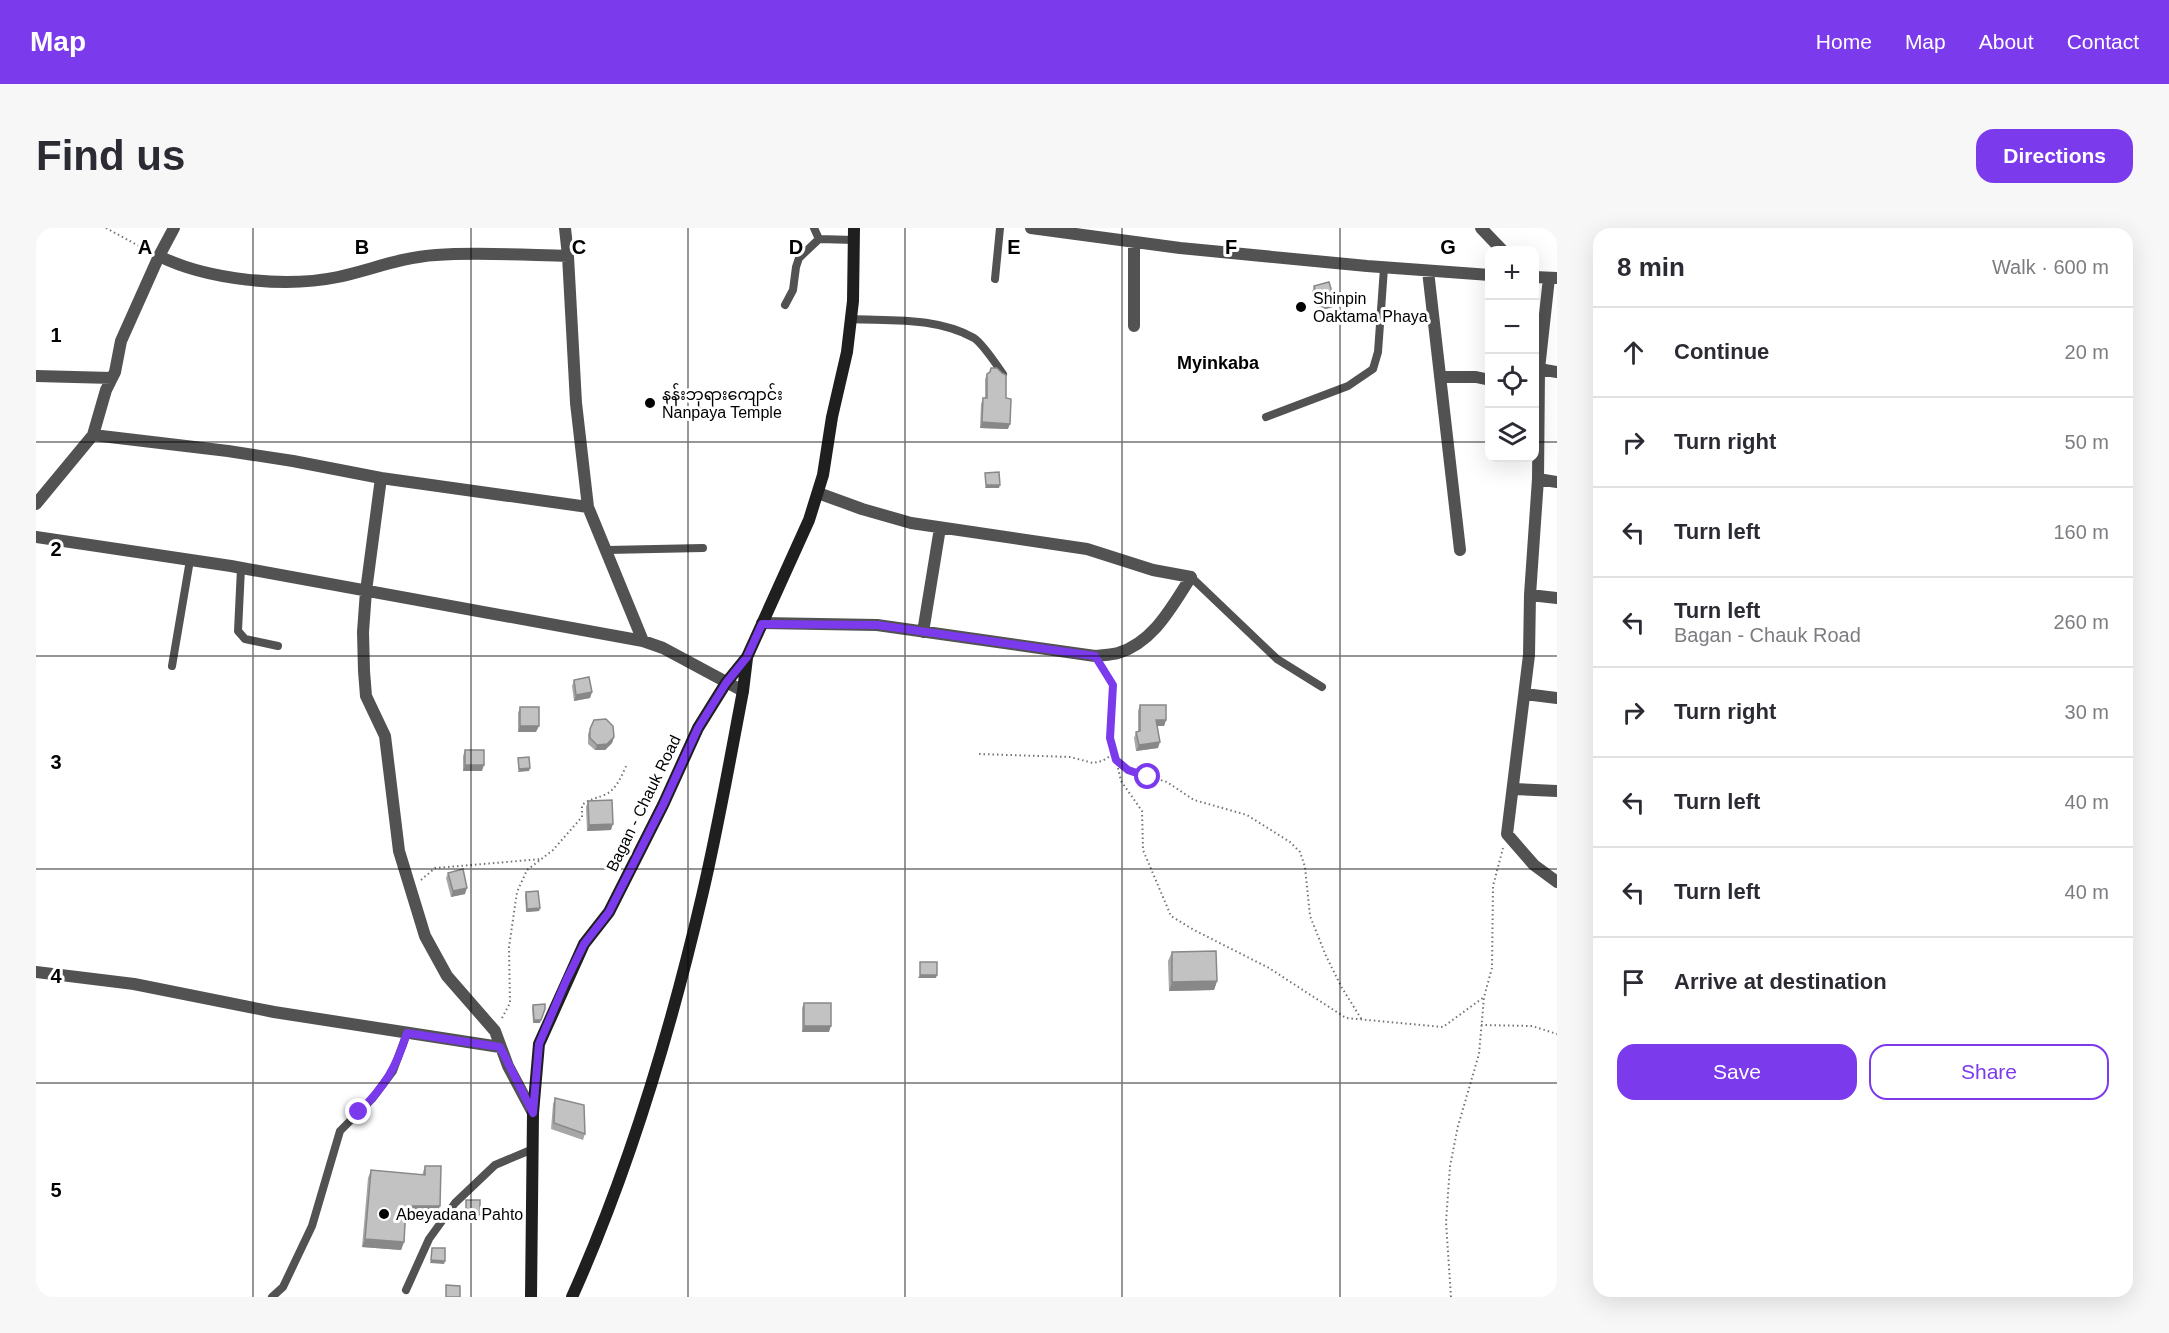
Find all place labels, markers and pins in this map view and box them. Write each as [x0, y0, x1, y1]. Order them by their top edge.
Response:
place label: Shinpin Oaktama Phaya [1313, 290, 1428, 325]
marker: Shinpin Oaktama Phaya [1294, 300, 1308, 314]
place label: နန်းဘုရားကျောင်း Nanpaya Temple [662, 383, 783, 421]
marker: နန်းဘုရားကျောင်း Nanpaya Temple [643, 396, 657, 410]
place label: Abeyadana Pahto [396, 1206, 523, 1223]
marker: Abeyadana Pahto [377, 1207, 391, 1221]

